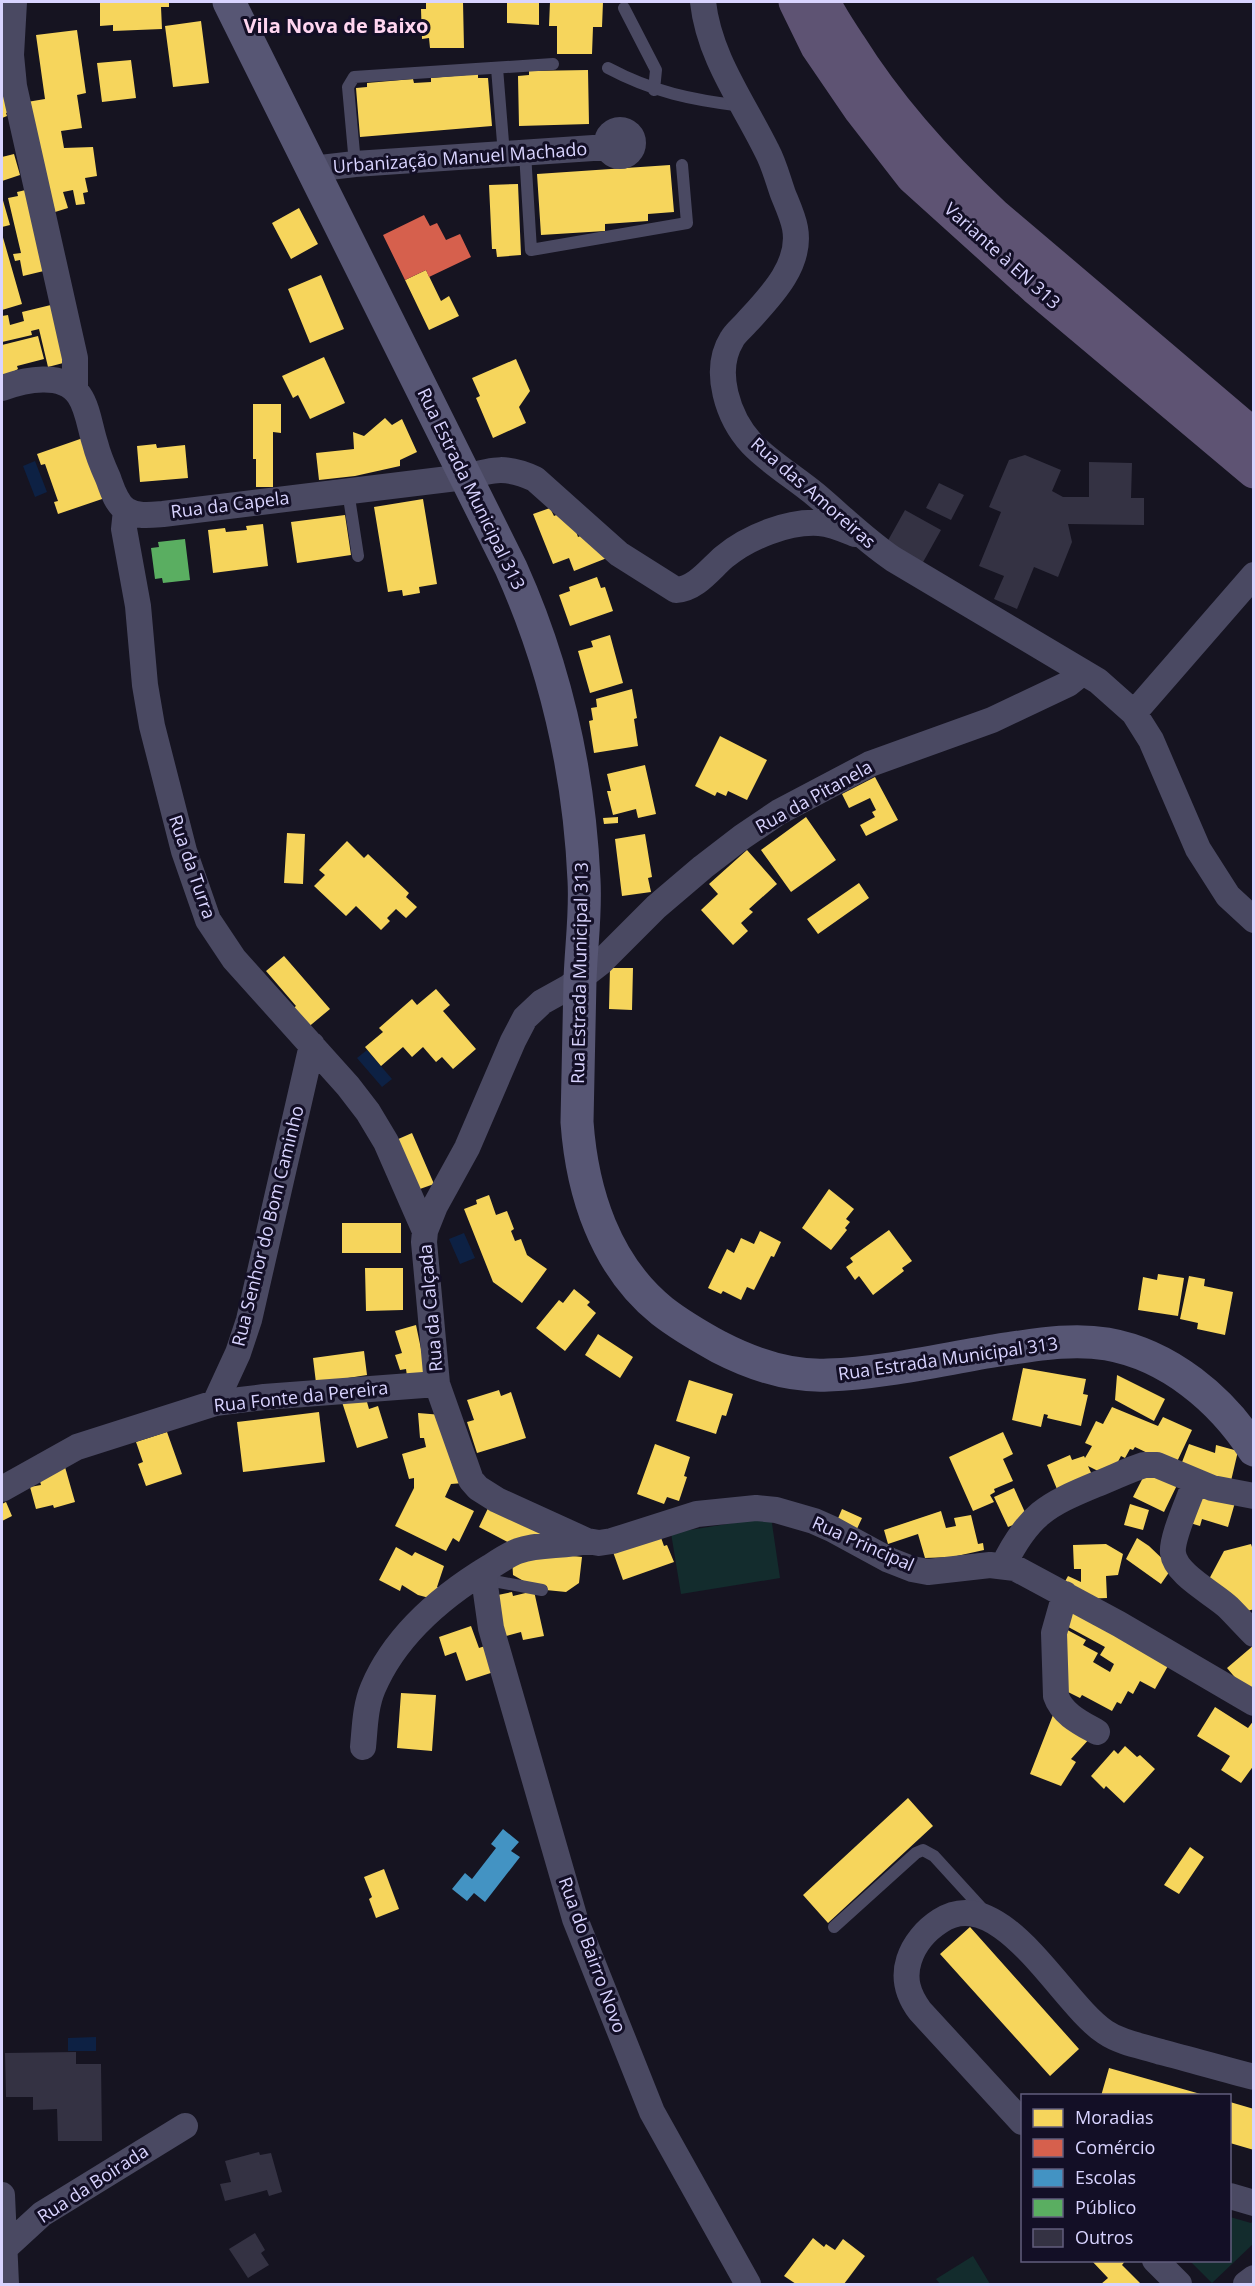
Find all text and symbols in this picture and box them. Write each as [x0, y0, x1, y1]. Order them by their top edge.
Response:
district label: Vila Nova de Baixo [243, 12, 429, 39]
street label: Urbanização Manuel Machado [332, 136, 588, 178]
street label: Variante à EN 313 [939, 197, 1066, 314]
street label: Rua Estrada Municipal 313 [412, 384, 531, 594]
street label: Rua das Amoreiras [746, 431, 881, 553]
street label: Rua da Capela [169, 485, 291, 523]
street label: Rua da Pitanela [751, 754, 876, 838]
street label: Rua da Turra [164, 812, 222, 922]
street label: Rua Estrada Municipal 313 [565, 862, 593, 1084]
street label: Rua Senhor do Bom Caminho [225, 1103, 309, 1349]
street label: Rua da Calçada [412, 1243, 448, 1373]
street label: Rua Estrada Municipal 313 [836, 1331, 1059, 1385]
street label: Rua Fonte da Pereira [213, 1375, 389, 1417]
street label: Rua Principal [809, 1510, 918, 1576]
street label: Rua do Bairro Novo [554, 1874, 632, 2036]
legend [1021, 2094, 1231, 2262]
text: Moradias [1075, 2105, 1154, 2129]
text: Comércio [1075, 2135, 1155, 2159]
street label: Rua da Boirada [32, 2138, 153, 2228]
text: Escolas [1075, 2165, 1136, 2189]
text: Público [1075, 2195, 1136, 2219]
text: Outros [1075, 2225, 1133, 2249]

